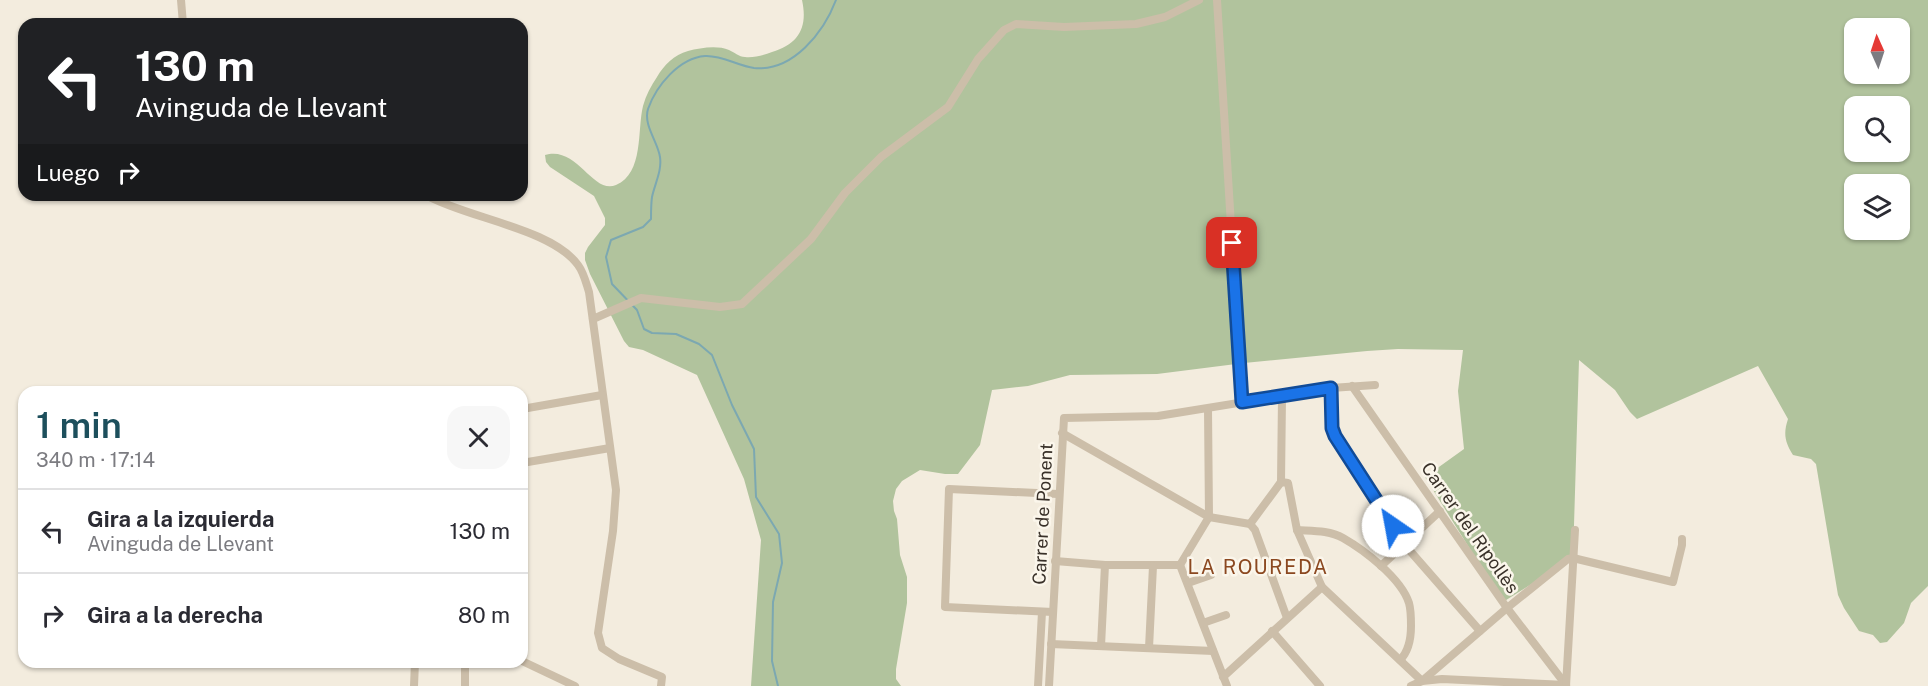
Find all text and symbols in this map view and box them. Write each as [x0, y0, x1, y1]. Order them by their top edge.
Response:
north arrow [1844, 18, 1910, 84]
map controls [1844, 18, 1910, 240]
text: 130 m [135, 41, 255, 90]
icon: left [36, 42, 114, 120]
text: Avinguda de Llevant [135, 91, 388, 123]
button: search [1844, 96, 1910, 162]
icon: right [112, 156, 145, 189]
text: Luego [36, 160, 100, 186]
button: layers [1844, 174, 1910, 240]
pin [1206, 217, 1257, 268]
icon: arrive [1215, 226, 1248, 259]
text: 1 min [36, 404, 122, 446]
button: close [447, 406, 510, 469]
street label: Carrer de Ponent [1028, 443, 1057, 585]
text: 340 m · 17:14 [36, 448, 155, 472]
street label: Carrer del Ripollès [1417, 458, 1524, 597]
position arrow [1361, 494, 1425, 558]
text: Gira a la izquierda [87, 506, 274, 532]
icon: left [36, 515, 69, 548]
text: 130 m [449, 518, 510, 544]
text: Avinguda de Llevant [87, 532, 274, 556]
district label: LA ROUREDA [1187, 555, 1329, 579]
icon: right [36, 599, 69, 632]
text: Gira a la derecha [87, 602, 263, 628]
text: 80 m [458, 602, 510, 628]

